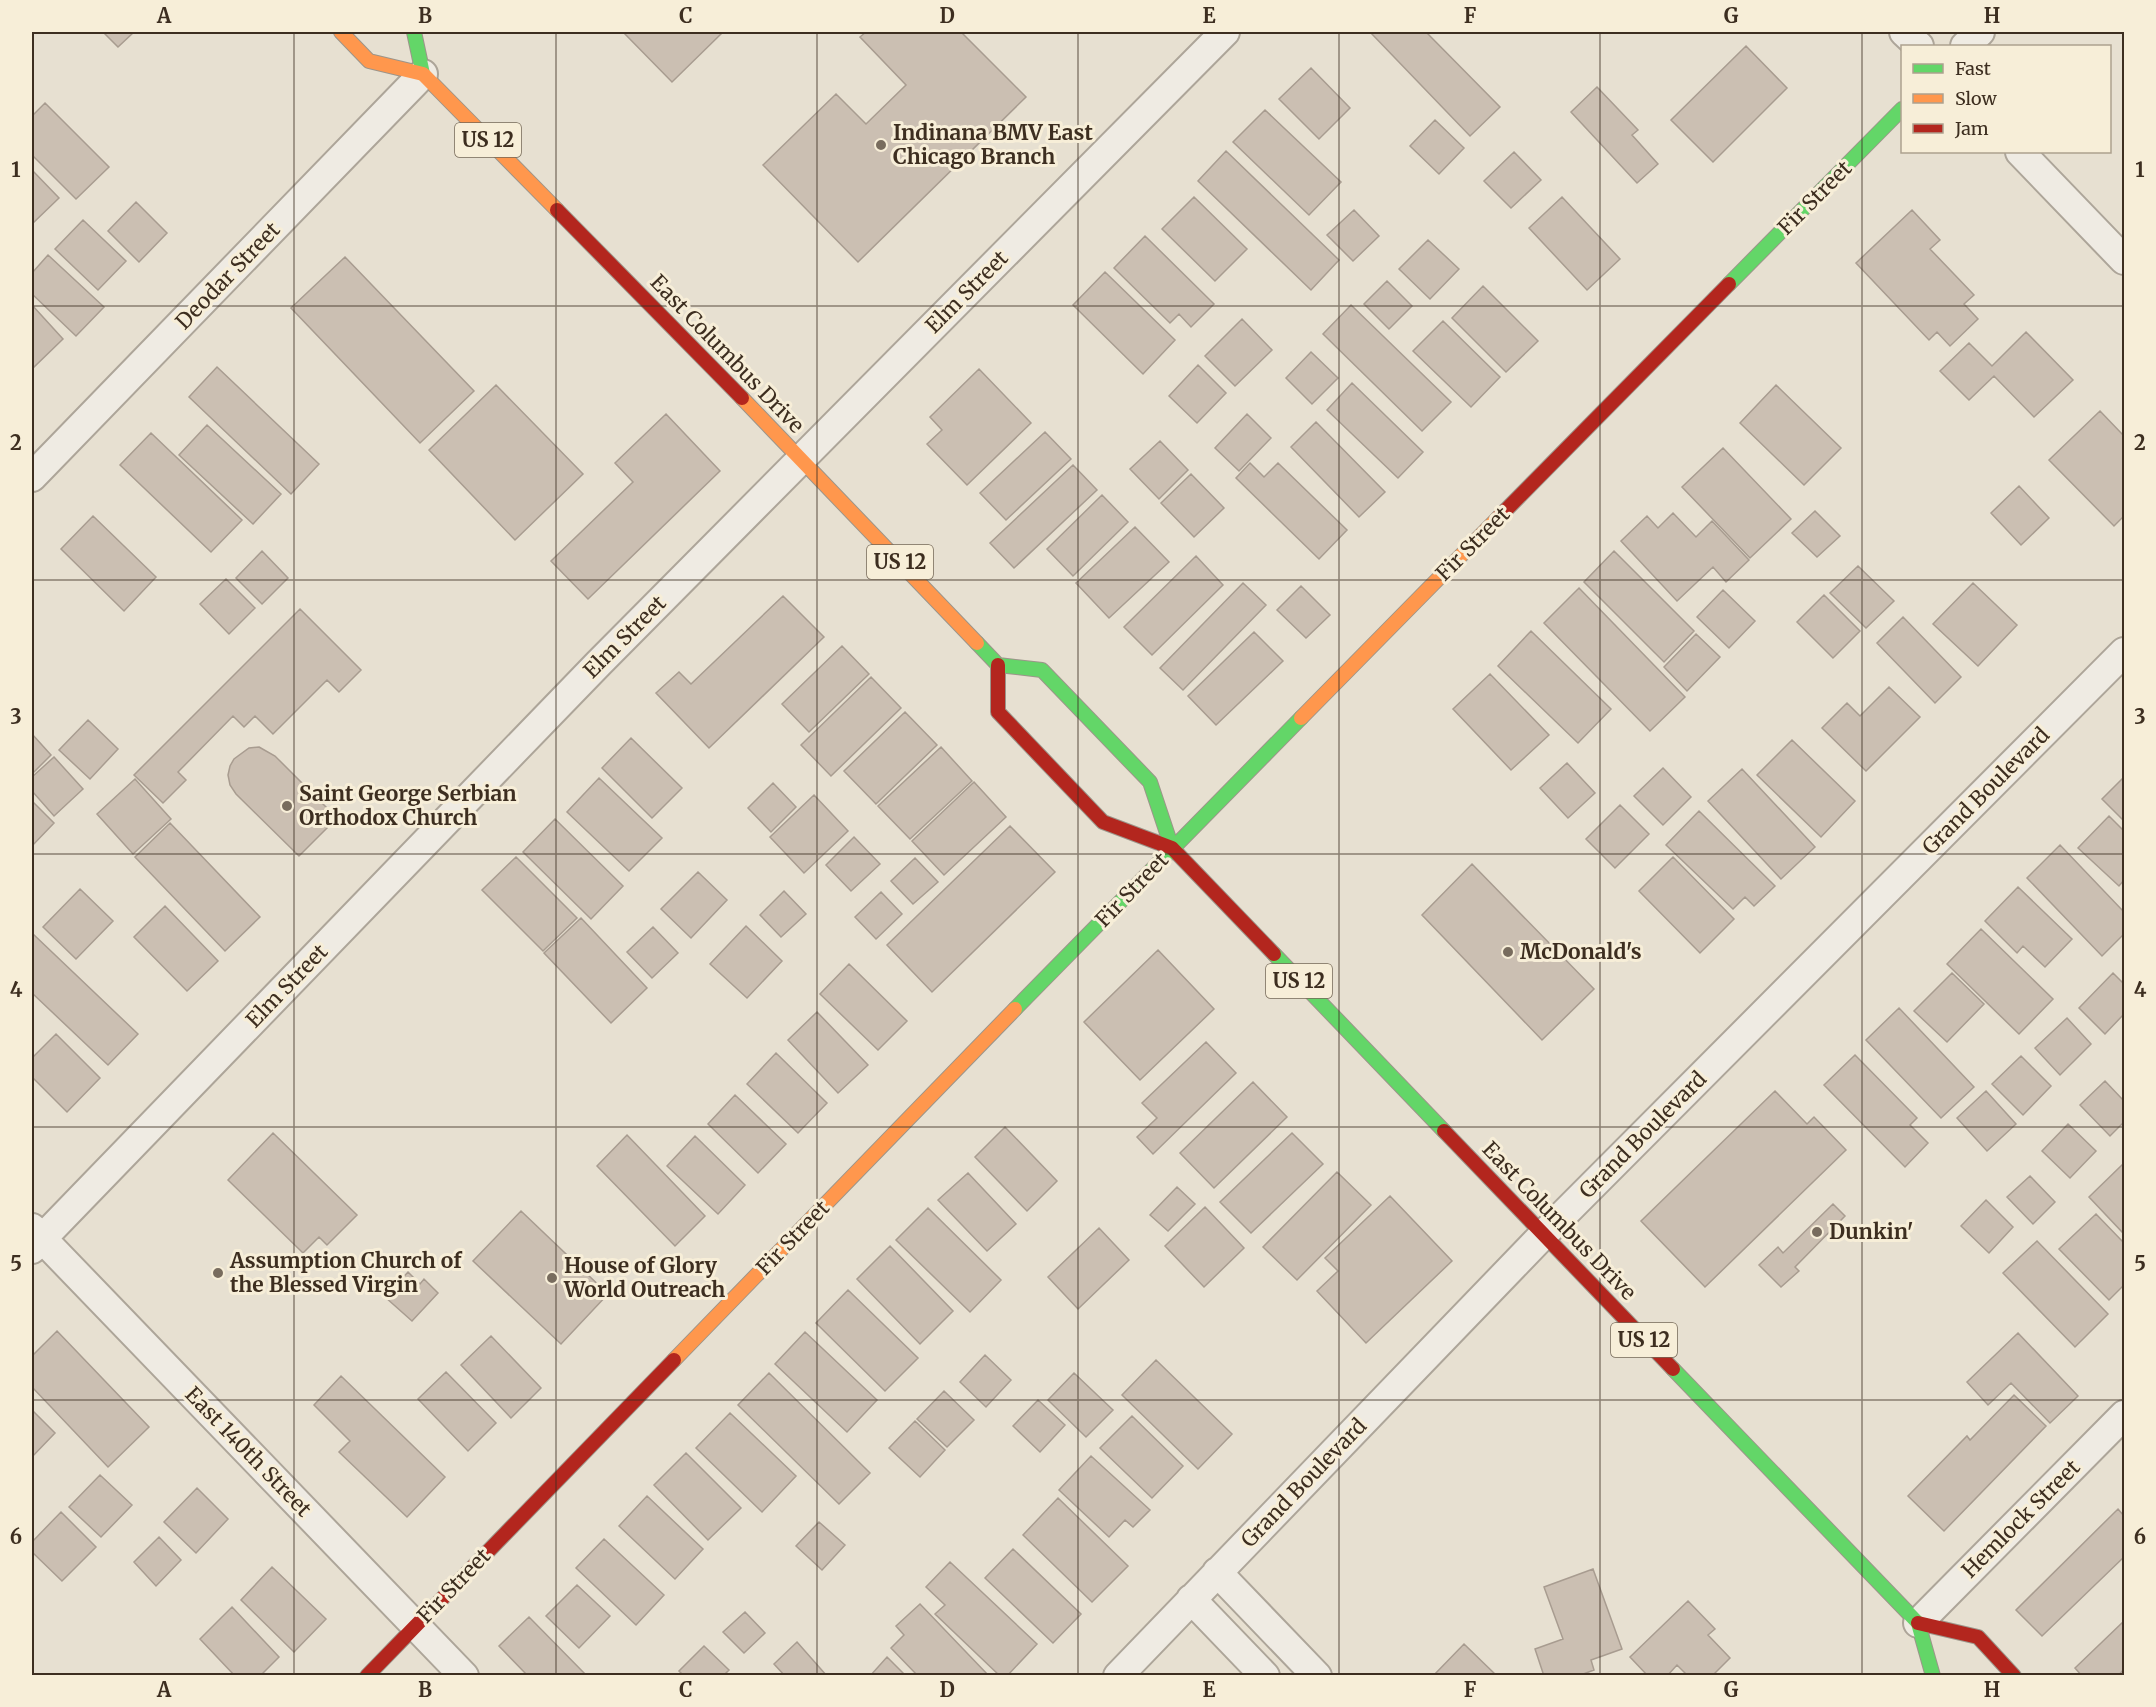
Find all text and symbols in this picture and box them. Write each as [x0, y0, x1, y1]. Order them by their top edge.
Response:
text: A [156, 3, 172, 28]
text: B [418, 3, 432, 28]
text: C [679, 3, 693, 28]
text: D [939, 3, 955, 28]
text: E [1202, 3, 1216, 28]
text: F [1464, 3, 1477, 28]
text: G [1724, 3, 1739, 28]
text: H [1984, 3, 2000, 28]
legend [1901, 45, 2111, 153]
text: Fast [1955, 57, 1991, 80]
text: Slow [1955, 87, 1998, 110]
text: Jam [1954, 117, 1989, 140]
place label: Indinana BMV East Chicago Branch [893, 119, 1093, 170]
road number: US 12 [455, 123, 521, 157]
marker: Indinana BMV East Chicago Branch [874, 138, 888, 152]
street label: Fir Street [1772, 155, 1857, 240]
text: 1 [11, 157, 21, 182]
text: 1 [2135, 157, 2145, 182]
street label: Deodar Street [170, 216, 286, 335]
street label: Elm Street [920, 245, 1014, 339]
street label: East Columbus Drive [645, 269, 810, 439]
text: 2 [10, 430, 22, 455]
text: 2 [2134, 430, 2146, 455]
street label: Fir Street [1430, 501, 1515, 586]
road number: US 12 [867, 545, 933, 579]
street label: Elm Street [578, 590, 672, 684]
text: 3 [10, 704, 22, 729]
text: 3 [2134, 704, 2146, 729]
street label: Grand Boulevard [1916, 721, 2055, 860]
place label: Saint George Serbian Orthodox Church [299, 780, 516, 831]
marker: Saint George Serbian Orthodox Church [280, 799, 294, 813]
street label: Fir Street [1089, 847, 1174, 933]
street label: Elm Street [240, 938, 333, 1033]
place label: McDonald's [1520, 938, 1642, 965]
marker: McDonald's [1501, 945, 1515, 959]
road number: US 12 [1266, 964, 1332, 998]
text: 4 [10, 977, 23, 1002]
text: 4 [2134, 977, 2147, 1002]
street label: Grand Boulevard [1573, 1065, 1712, 1204]
street label: East Columbus Drive [1477, 1136, 1642, 1306]
street label: Fir Street [750, 1195, 835, 1281]
place label: Dunkin' [1829, 1218, 1913, 1245]
marker: Dunkin' [1810, 1225, 1824, 1239]
place label: Assumption Church of the Blessed Virgin [229, 1247, 463, 1298]
text: 5 [10, 1251, 22, 1276]
text: 5 [2134, 1251, 2146, 1276]
place label: House of Glory World Outreach [563, 1252, 725, 1303]
marker: Assumption Church of the Blessed Virgin [211, 1266, 225, 1280]
marker: House of Glory World Outreach [545, 1271, 559, 1285]
road number: US 12 [1611, 1323, 1677, 1357]
street label: East 140th Street [179, 1381, 317, 1522]
street label: Grand Boulevard [1235, 1412, 1372, 1553]
street label: Hemlock Street [1956, 1454, 2085, 1583]
text: 6 [10, 1524, 22, 1549]
text: 6 [2134, 1524, 2146, 1549]
street label: Fir Street [411, 1543, 496, 1629]
text: A [156, 1677, 172, 1702]
text: B [418, 1677, 432, 1702]
text: C [679, 1677, 693, 1702]
text: D [939, 1677, 955, 1702]
text: E [1202, 1677, 1216, 1702]
text: F [1464, 1677, 1477, 1702]
text: G [1724, 1677, 1739, 1702]
text: H [1984, 1677, 2000, 1702]

